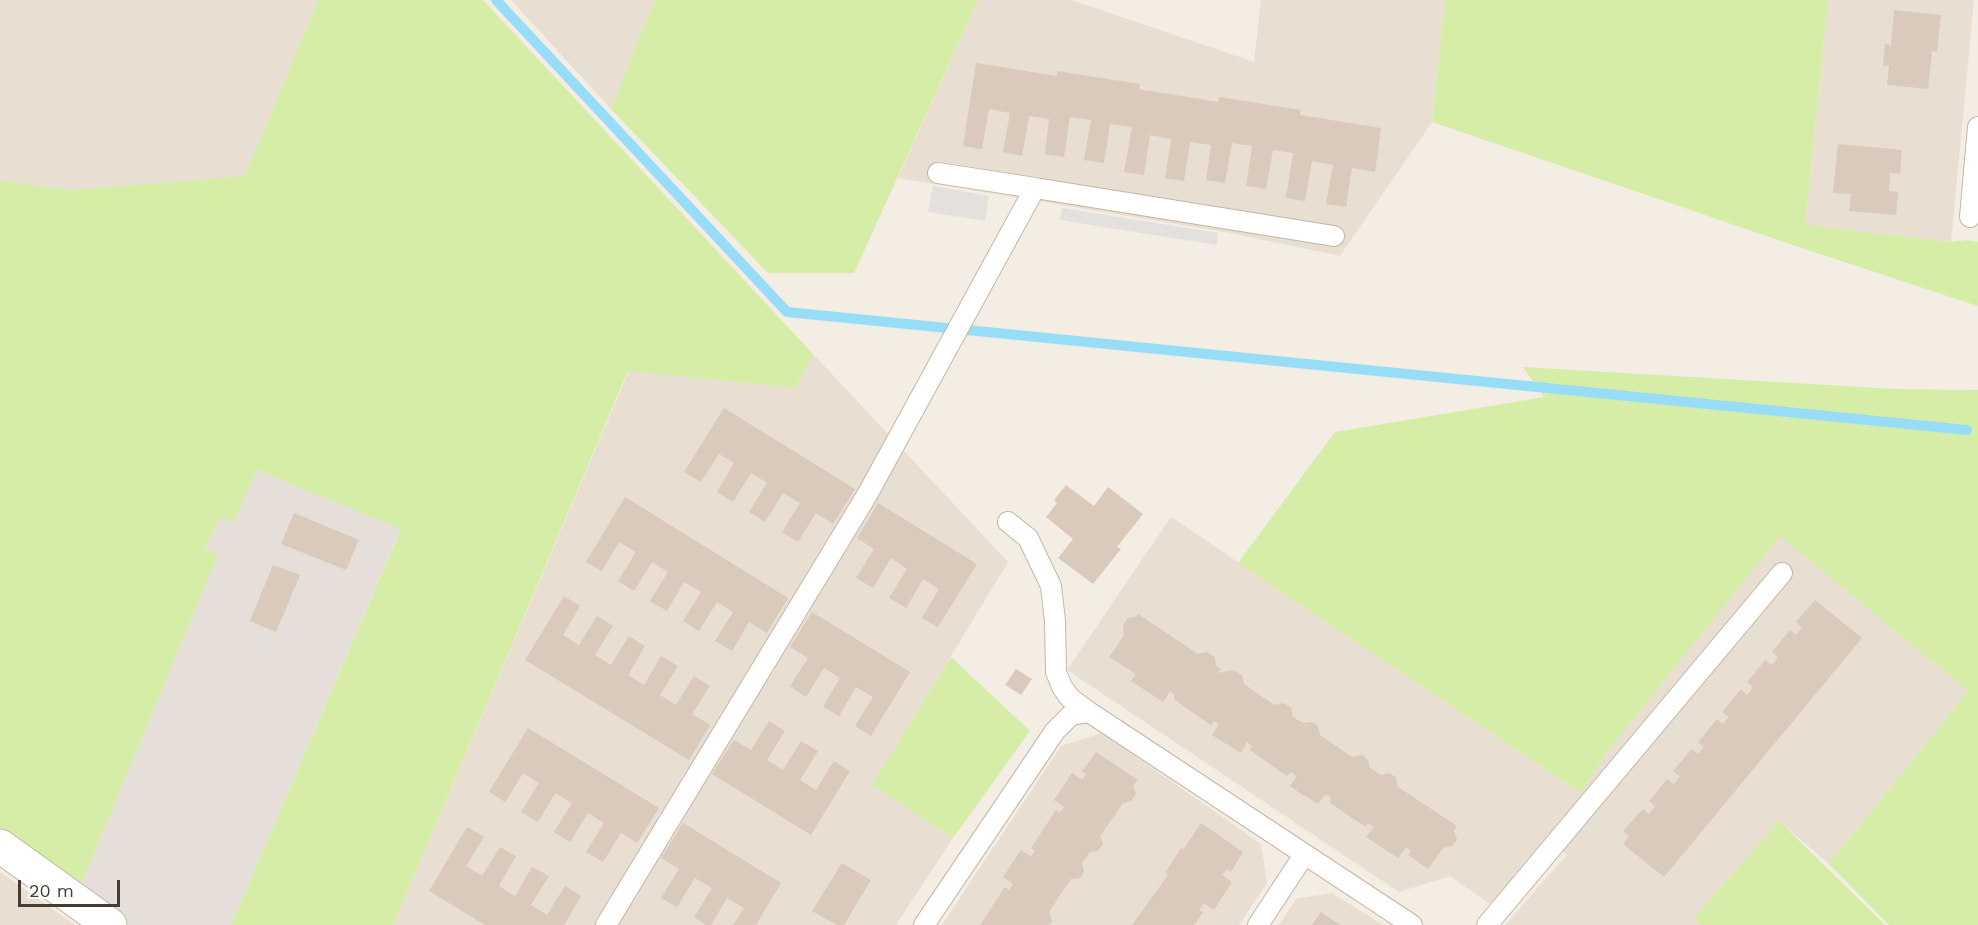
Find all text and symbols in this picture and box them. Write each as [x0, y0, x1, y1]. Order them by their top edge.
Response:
scale bar [21, 868, 123, 906]
text: 20 m [29, 880, 74, 901]

